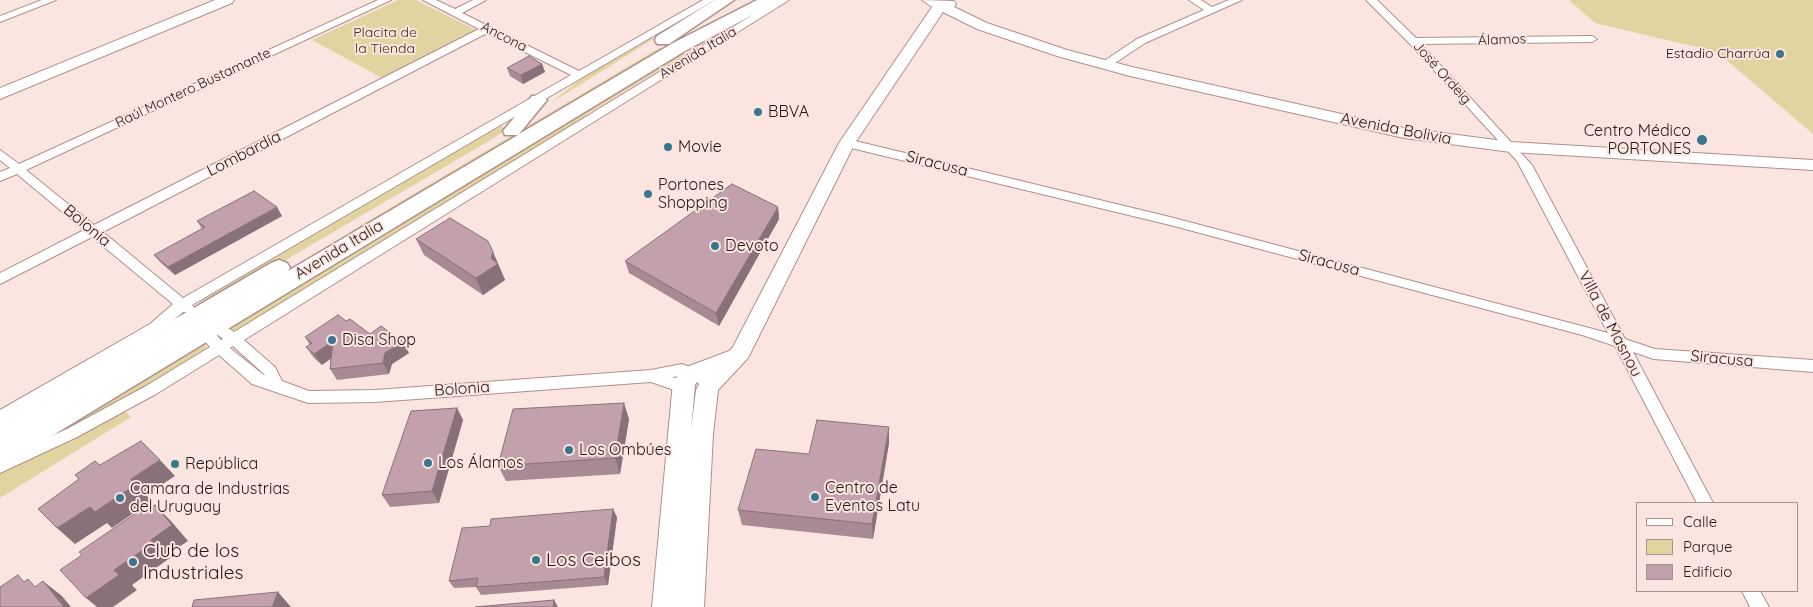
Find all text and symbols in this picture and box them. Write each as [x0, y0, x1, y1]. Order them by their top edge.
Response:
street label: Ancona [478, 18, 530, 56]
street label: Avenida Italia [656, 23, 740, 83]
park label: Placita de la Tienda [353, 25, 417, 58]
street label: Álamos [1477, 31, 1527, 49]
street label: José Ordeig [1409, 38, 1475, 108]
street label: Raúl Montero Bustamante [113, 45, 273, 131]
place label: Estadio Charrúa [1666, 46, 1770, 62]
marker: Estadio Charrúa [1774, 48, 1786, 60]
place label: BBVA [768, 102, 809, 122]
marker: BBVA [752, 106, 764, 118]
street label: Avenida Bolivia [1339, 109, 1453, 149]
place label: Centro Médico PORTONES [1584, 121, 1691, 159]
street label: Lombardía [204, 127, 284, 181]
marker: Centro Médico PORTONES [1695, 133, 1709, 147]
place label: Movie [678, 137, 722, 157]
marker: Movie [662, 141, 674, 153]
street label: Siracusa [904, 147, 970, 181]
place label: Portones Shopping [658, 175, 728, 213]
marker: Portones Shopping [642, 188, 654, 200]
street label: Bolonia [60, 201, 114, 251]
street label: Avenida Italia [291, 216, 387, 284]
place label: Devoto [725, 236, 779, 256]
marker: Devoto [709, 240, 721, 252]
street label: Siracusa [1296, 246, 1362, 280]
street label: Villa de Masnou [1574, 268, 1646, 380]
place label: Disa Shop [342, 330, 416, 350]
marker: Disa Shop [326, 334, 338, 346]
street label: Siracusa [1690, 347, 1754, 371]
street label: Bolonia [434, 377, 490, 401]
place label: Los Ombúes [579, 440, 671, 460]
marker: Los Ombúes [563, 444, 575, 456]
place label: Los Álamos [438, 453, 524, 473]
place label: República [185, 454, 258, 474]
marker: Los Álamos [422, 457, 434, 469]
marker: República [169, 458, 181, 470]
place label: Centro de Eventos Latu [825, 478, 920, 516]
place label: Camara de Industrias del Uruguay [130, 479, 290, 517]
marker: Centro de Eventos Latu [809, 491, 821, 503]
marker: Camara de Industrias del Uruguay [114, 492, 126, 504]
legend [1636, 502, 1798, 592]
text: Calle [1683, 512, 1717, 531]
text: Parque [1683, 537, 1733, 556]
place label: Club de los Industriales [143, 540, 243, 584]
place label: Los Ceibos [546, 549, 641, 571]
marker: Los Ceibos [530, 554, 542, 566]
marker: Club de los Industriales [127, 556, 139, 568]
text: Edificio [1683, 562, 1732, 581]

